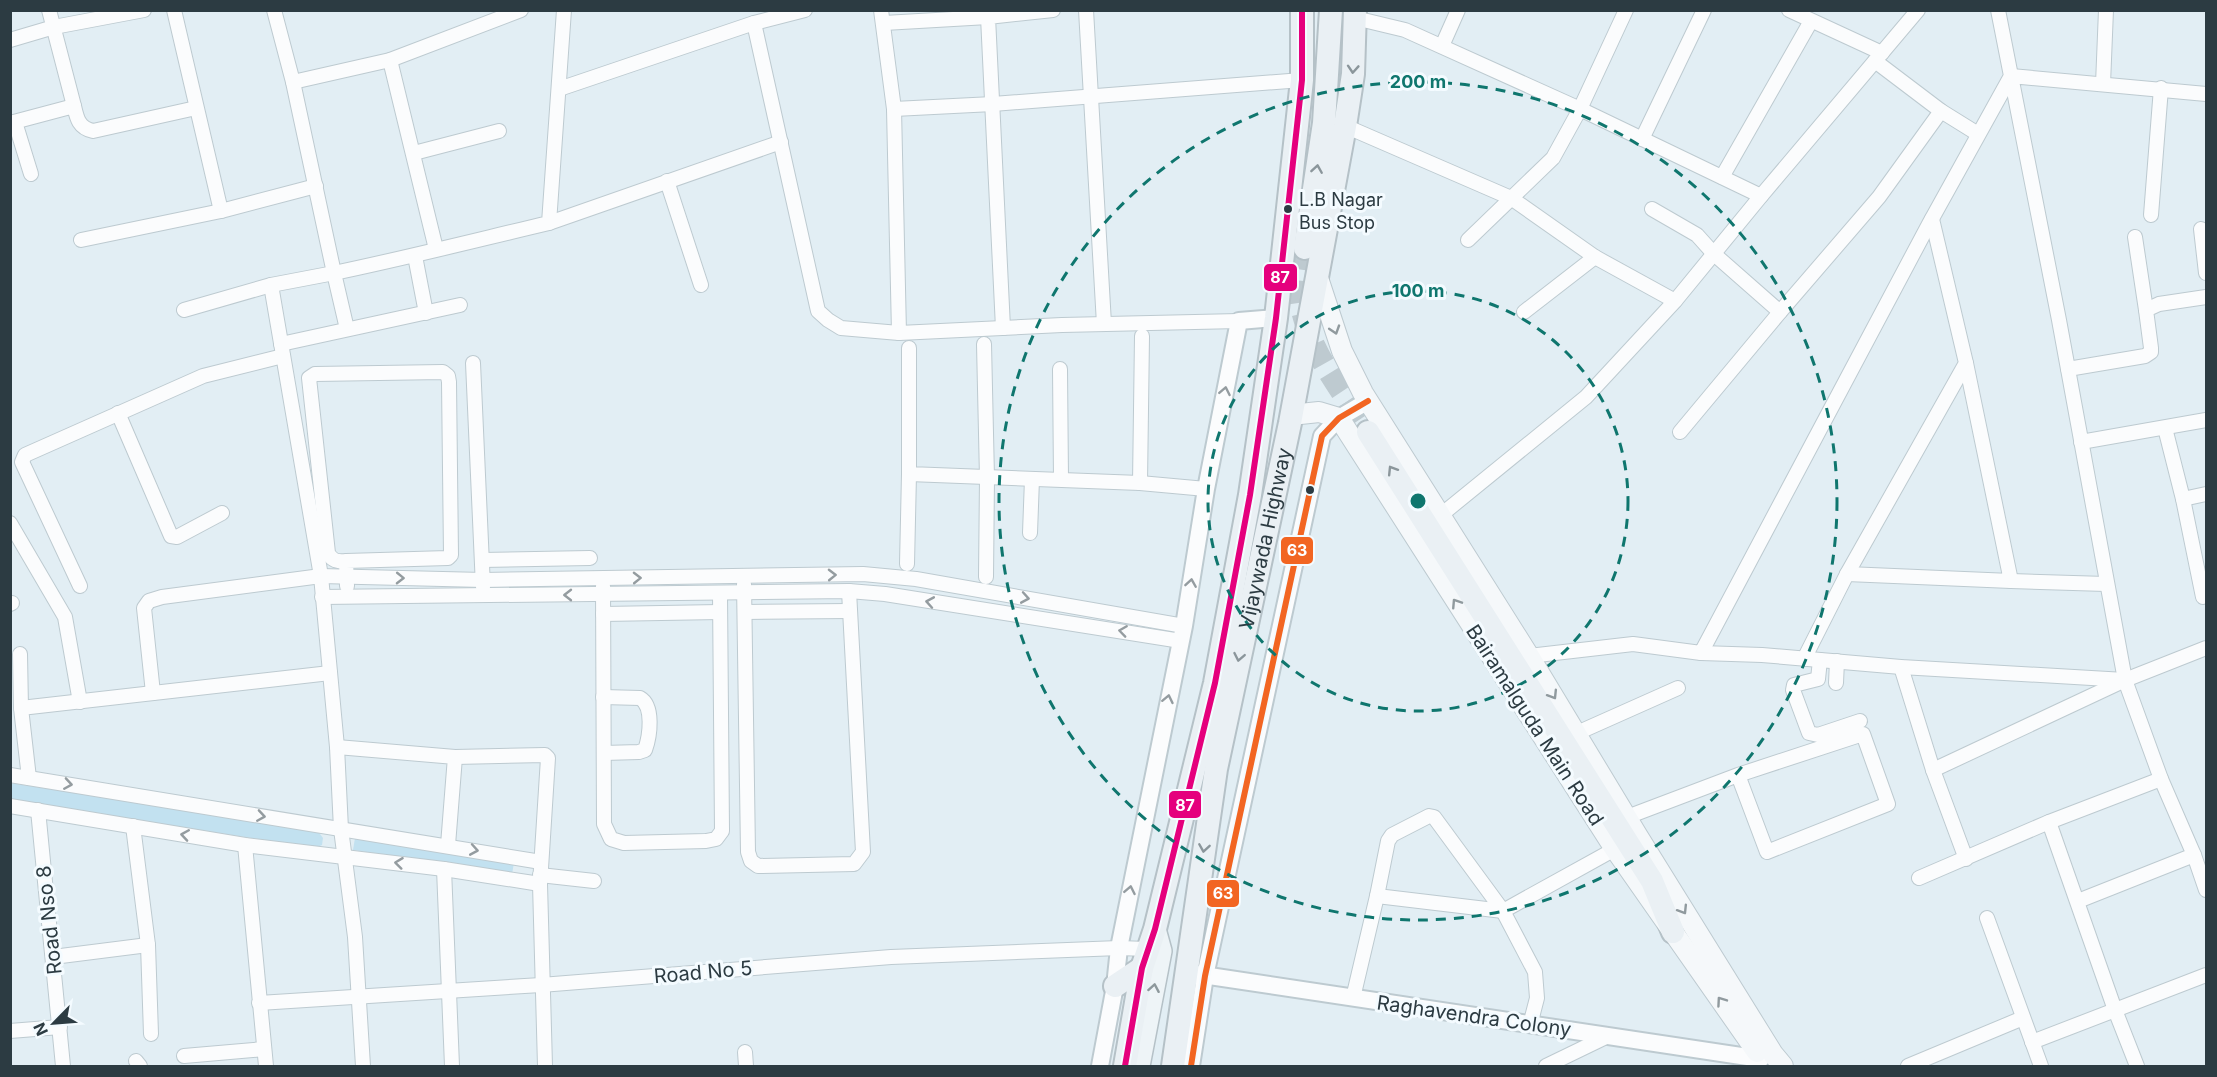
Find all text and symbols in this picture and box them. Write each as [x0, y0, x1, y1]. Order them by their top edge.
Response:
one-way arrow [1346, 64, 1359, 73]
text: 200 m [1390, 71, 1446, 92]
one-way arrow [1310, 165, 1322, 174]
place label: L.B Nagar Bus Stop [1299, 189, 1383, 233]
marker: L.B Nagar Bus Stop [1282, 203, 1294, 215]
line badge: 87 [1263, 263, 1298, 292]
text: 87 [1270, 267, 1290, 287]
text: 100 m [1392, 280, 1444, 301]
one-way arrow [1328, 324, 1341, 335]
one-way arrow [1218, 387, 1231, 397]
street label: Vijaywada Highway [1234, 445, 1296, 631]
one-way arrow [1387, 466, 1399, 476]
unlabelled marker [1304, 484, 1316, 496]
centre of rings [1408, 491, 1428, 511]
line badge: 63 [1280, 536, 1314, 565]
text: 63 [1287, 540, 1307, 560]
one-way arrow [828, 569, 837, 581]
one-way arrow [396, 572, 405, 584]
one-way arrow [633, 572, 642, 584]
one-way arrow [1184, 579, 1197, 589]
one-way arrow [564, 589, 573, 601]
one-way arrow [1020, 592, 1030, 604]
one-way arrow [926, 596, 936, 609]
one-way arrow [1452, 599, 1464, 609]
street label: Bairamalguda Main Road [1461, 620, 1609, 830]
one-way arrow [1118, 626, 1128, 638]
one-way arrow [1234, 652, 1246, 661]
one-way arrow [1546, 689, 1558, 699]
one-way arrow [1161, 694, 1174, 704]
one-way arrow [64, 778, 73, 790]
line badge: 87 [1168, 790, 1202, 819]
text: 87 [1175, 795, 1195, 815]
one-way arrow [255, 809, 265, 822]
one-way arrow [180, 829, 189, 841]
one-way arrow [469, 843, 479, 856]
one-way arrow [1198, 843, 1211, 853]
one-way arrow [394, 857, 404, 869]
street label: Road Nso 8 [31, 864, 67, 976]
line badge: 63 [1206, 879, 1240, 908]
text: 63 [1213, 883, 1233, 903]
one-way arrow [1123, 886, 1136, 896]
one-way arrow [1676, 903, 1687, 914]
street label: Road No 5 [653, 956, 753, 988]
one-way arrow [1147, 984, 1160, 994]
street label: Raghavendra Colony [1375, 990, 1573, 1042]
north arrow [24, 993, 84, 1053]
one-way arrow [1717, 997, 1728, 1008]
text: N [29, 1020, 52, 1039]

